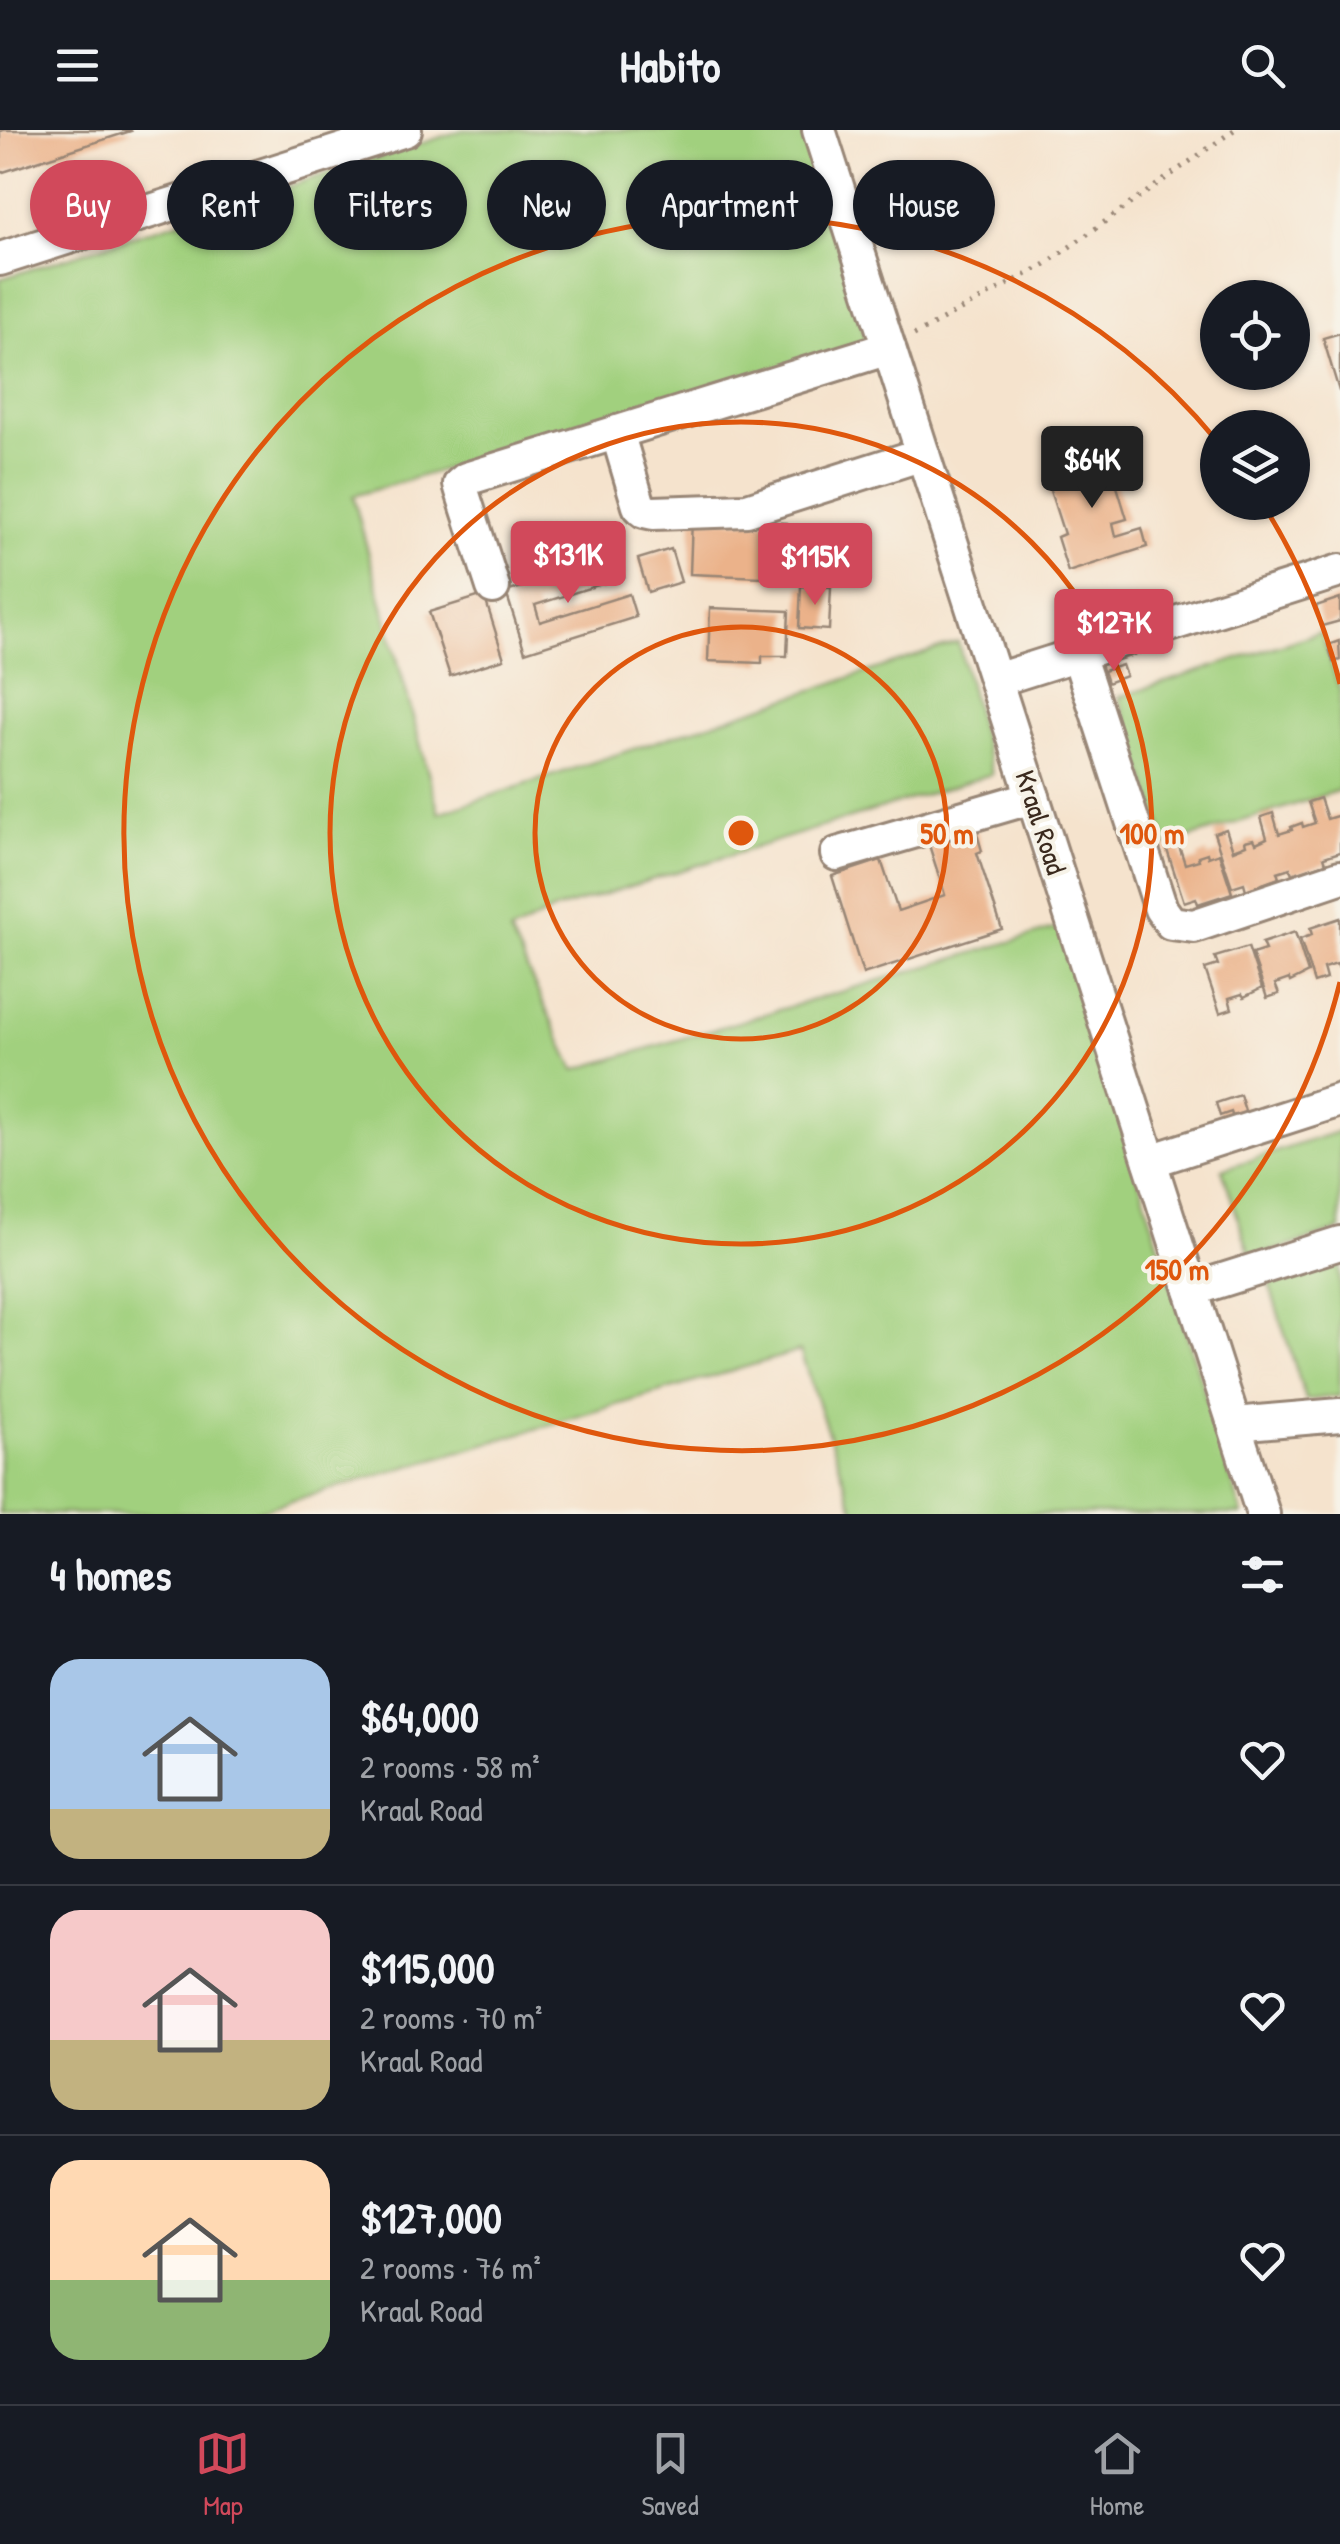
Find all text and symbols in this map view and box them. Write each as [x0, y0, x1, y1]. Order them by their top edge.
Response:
text: Habito [620, 35, 720, 96]
icon: menu [50, 38, 105, 93]
icon: search [1235, 38, 1290, 93]
chip: Buy [30, 160, 147, 250]
chip: Rent [167, 160, 294, 250]
chip: Filters [314, 160, 467, 250]
chip: New [487, 160, 606, 250]
chip: Apartment [626, 160, 833, 250]
chip: House [853, 160, 995, 250]
map controls [1200, 280, 1310, 520]
button: locate [1200, 280, 1310, 390]
button: layers [1200, 410, 1310, 520]
pin: $64K [1033, 426, 1151, 511]
text: $64K [1063, 437, 1121, 480]
pin: $131K [498, 521, 638, 606]
pin: $115K [745, 523, 885, 608]
text: $131K [533, 532, 603, 575]
text: $115K [780, 534, 850, 577]
pin: $127K [1044, 589, 1184, 674]
text: $127K [1076, 600, 1152, 643]
street label: Kraal Road [1006, 765, 1076, 879]
text: 50 m [920, 813, 974, 853]
text: 100 m [1119, 813, 1185, 853]
centre of rings [723, 815, 759, 851]
text: 150 m [1145, 1249, 1209, 1289]
text: 4 homes [50, 1546, 171, 1603]
icon: filters [1235, 1547, 1290, 1602]
text: $64,000 [360, 1688, 479, 1745]
icon: home [130, 1699, 250, 1819]
icon: heart [1235, 1732, 1290, 1787]
text: 2 rooms · 58 m² [360, 1745, 540, 1788]
text: Kraal Road [360, 1788, 482, 1831]
text: $115,000 [360, 1939, 494, 1996]
icon: home [130, 1950, 250, 2070]
icon: heart [1235, 1983, 1290, 2038]
text: 2 rooms · 70 m² [360, 1996, 542, 2039]
text: Kraal Road [360, 2039, 482, 2082]
text: $127,000 [360, 2189, 502, 2246]
icon: home [130, 2200, 250, 2320]
icon: heart [1235, 2233, 1290, 2288]
text: 2 rooms · 76 m² [360, 2246, 541, 2289]
text: Kraal Road [360, 2289, 482, 2332]
tab: Map [195, 2426, 250, 2524]
tab: Saved [641, 2426, 699, 2524]
tab: Home [1090, 2426, 1145, 2524]

